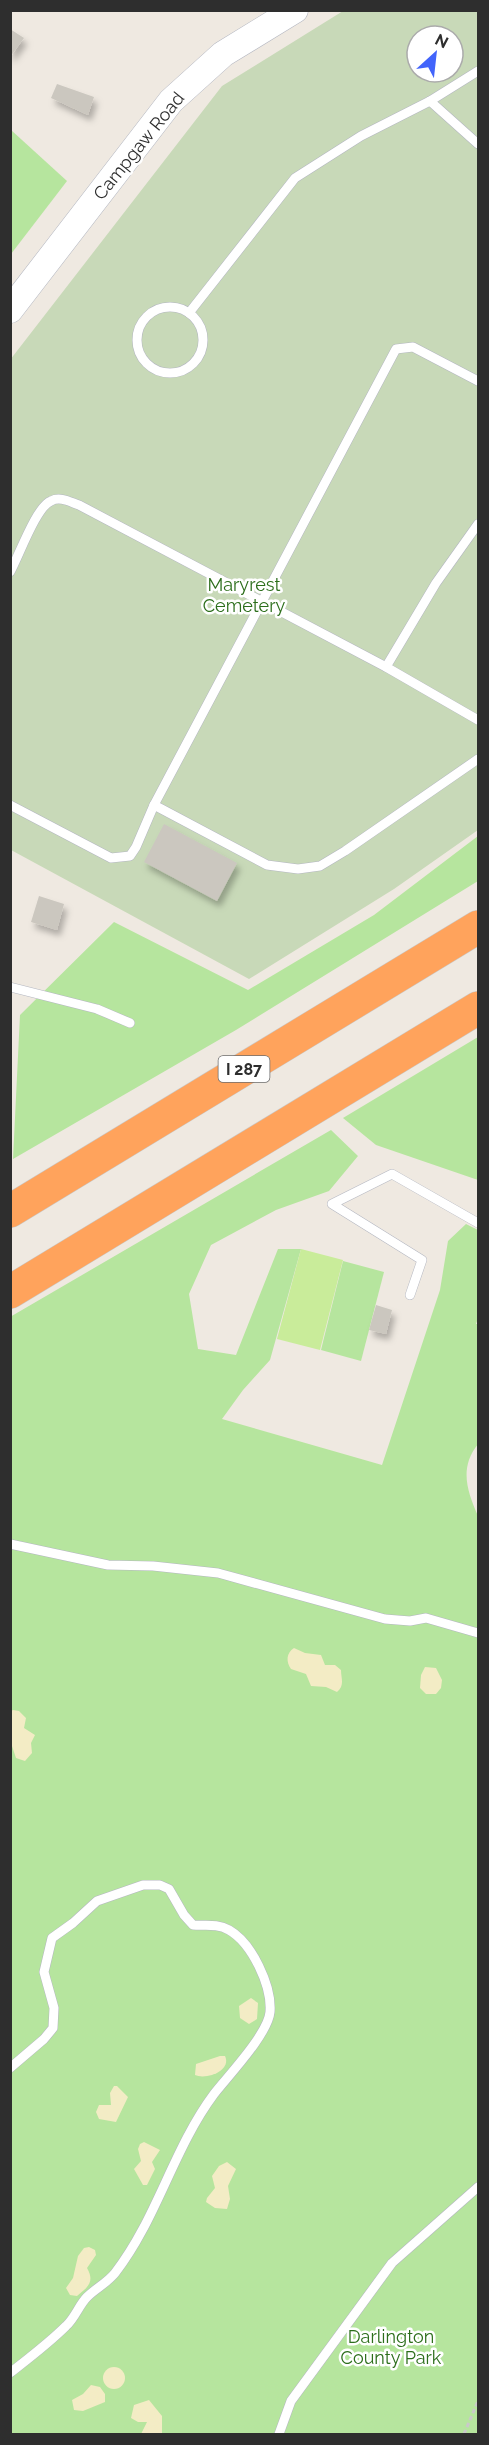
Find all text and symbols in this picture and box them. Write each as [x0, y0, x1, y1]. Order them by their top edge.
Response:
north arrow [405, 24, 465, 84]
text: N [432, 30, 451, 52]
street label: Campgaw Road [89, 88, 188, 204]
park label: Maryrest Cemetery [203, 574, 285, 616]
road number: I 287 [218, 1056, 270, 1082]
park label: Darlington County Park [341, 2326, 442, 2368]

